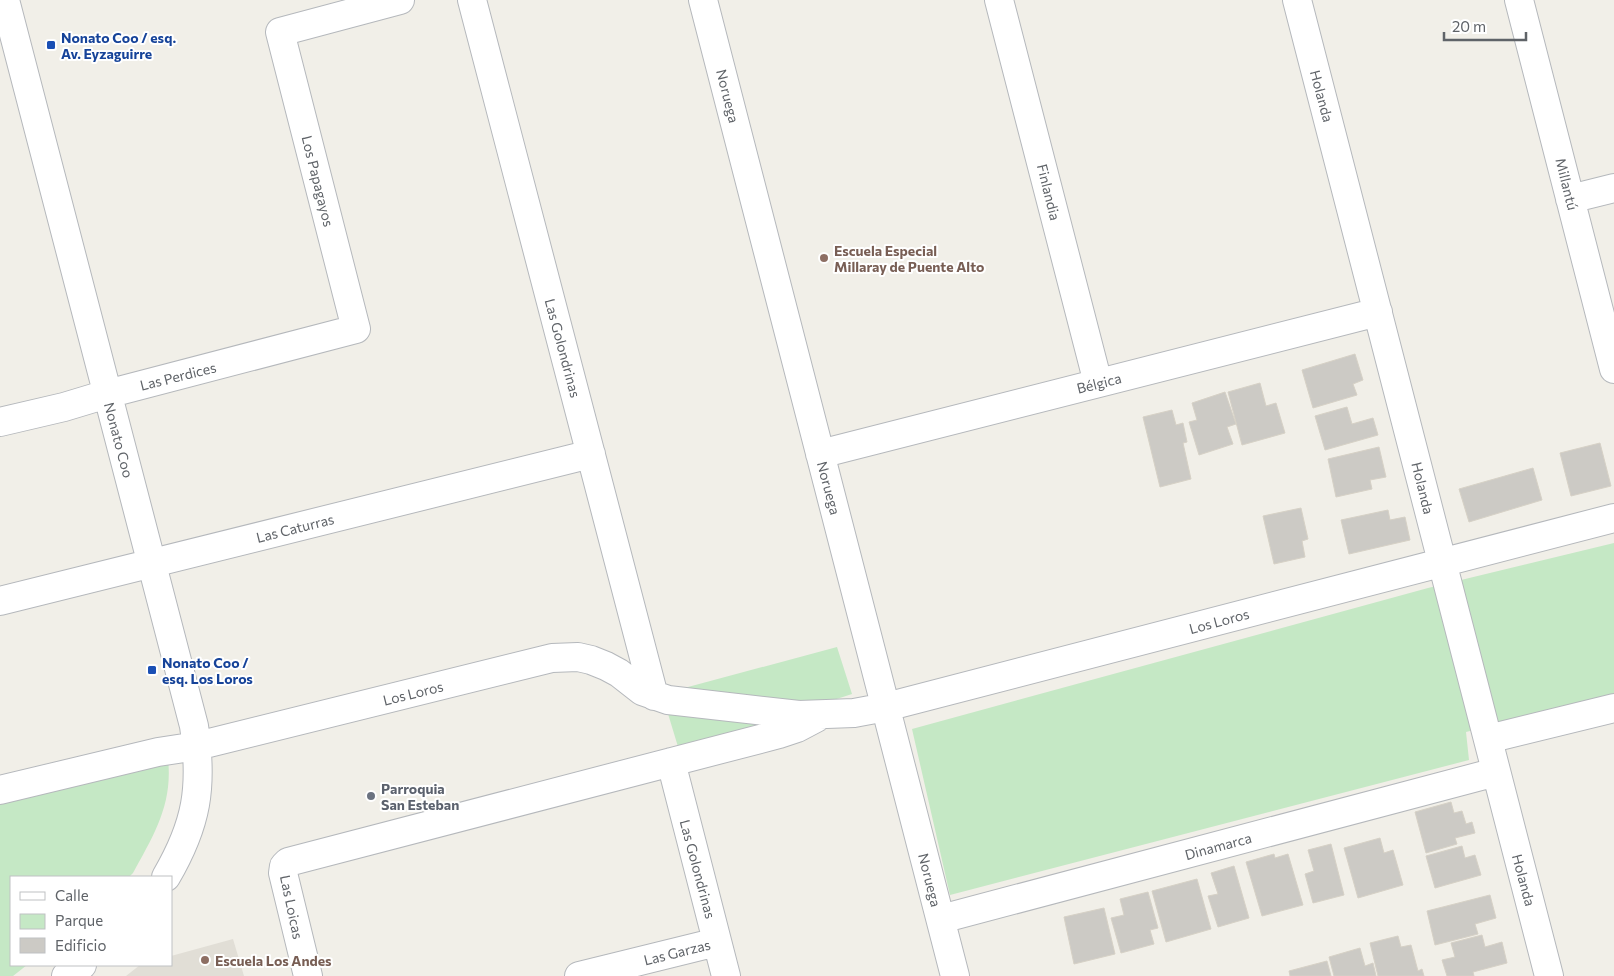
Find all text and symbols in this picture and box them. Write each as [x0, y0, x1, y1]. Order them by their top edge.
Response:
scale bar [1444, 10, 1526, 42]
text: 20 m [1452, 17, 1486, 35]
place label: Nonato Coo / esq. Av. Eyzaguirre [61, 29, 176, 62]
marker: Nonato Coo / esq. Av. Eyzaguirre [45, 39, 57, 51]
street label: Noruega [713, 67, 743, 125]
street label: Holanda [1307, 68, 1337, 124]
street label: Los Papagayos [298, 134, 338, 228]
street label: Millantú [1552, 156, 1582, 212]
street label: Finlandia [1034, 162, 1064, 222]
place label: Escuela Especial Millaray de Puente Alto [834, 242, 984, 275]
marker: Escuela Especial Millaray de Puente Alto [818, 252, 830, 264]
street label: Las Golondrinas [542, 297, 584, 399]
street label: Las Perdices [138, 358, 218, 394]
street label: Bélgica [1075, 369, 1123, 397]
street label: Nonato Coo [101, 400, 137, 480]
street label: Noruega [814, 459, 844, 517]
street label: Holanda [1408, 460, 1438, 516]
street label: Las Caturras [254, 510, 336, 546]
street label: Los Loros [1187, 605, 1251, 637]
place label: Nonato Coo / esq. Los Loros [162, 654, 253, 687]
marker: Nonato Coo / esq. Los Loros [146, 664, 158, 676]
street label: Los Loros [381, 677, 445, 709]
place label: Parroquia San Esteban [381, 780, 459, 813]
marker: Parroquia San Esteban [365, 790, 377, 802]
street label: Las Golondrinas [677, 818, 719, 920]
street label: Dinamarca [1183, 829, 1253, 863]
street label: Noruega [915, 851, 945, 909]
street label: Holanda [1509, 852, 1539, 908]
street label: Las Loicas [277, 873, 307, 941]
legend [10, 876, 172, 966]
text: Calle [55, 886, 89, 904]
text: Parque [55, 911, 103, 929]
text: Edificio [55, 936, 106, 954]
street label: Las Garzas [642, 936, 712, 968]
place label: Escuela Los Andes [215, 952, 332, 969]
marker: Escuela Los Andes [199, 954, 211, 966]

